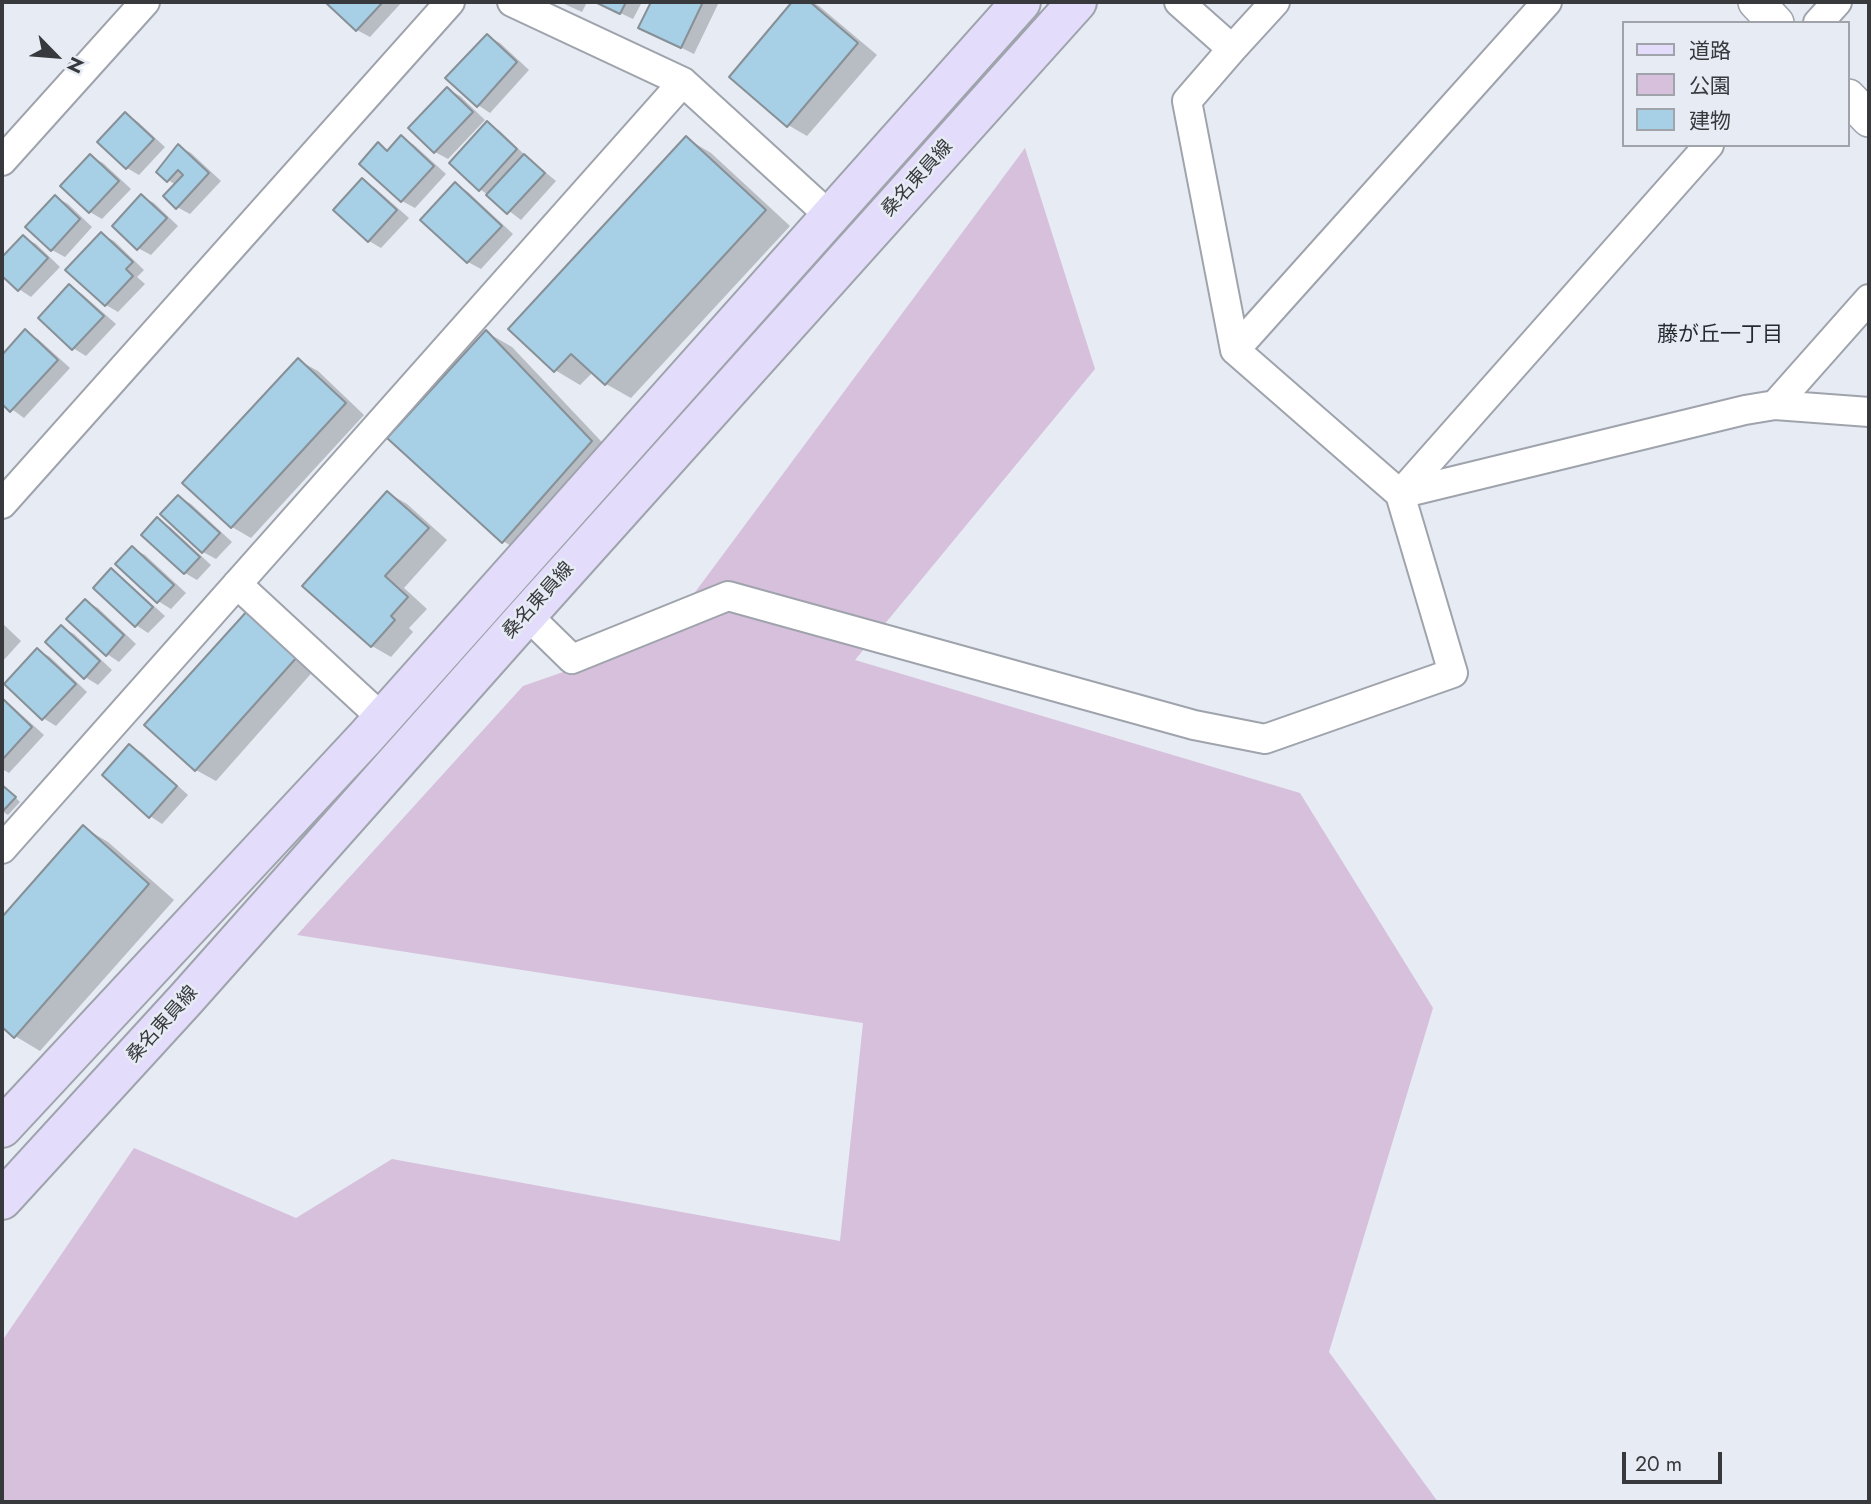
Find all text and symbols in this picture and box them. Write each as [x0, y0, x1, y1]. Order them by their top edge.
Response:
north arrow [21, 21, 91, 91]
legend [1622, 21, 1850, 147]
text: 道路 [1689, 36, 1731, 66]
text: N [60, 53, 91, 78]
text: 公園 [1689, 71, 1731, 101]
text: 建物 [1689, 106, 1731, 136]
street label: 桑名東員線 [878, 136, 958, 222]
district label: 藤が丘一丁目 [1657, 323, 1783, 349]
street label: 桑名東員線 [499, 558, 579, 644]
street label: 桑名東員線 [123, 982, 203, 1068]
scale bar [1626, 1438, 1726, 1482]
text: 20 m [1635, 1449, 1682, 1479]

